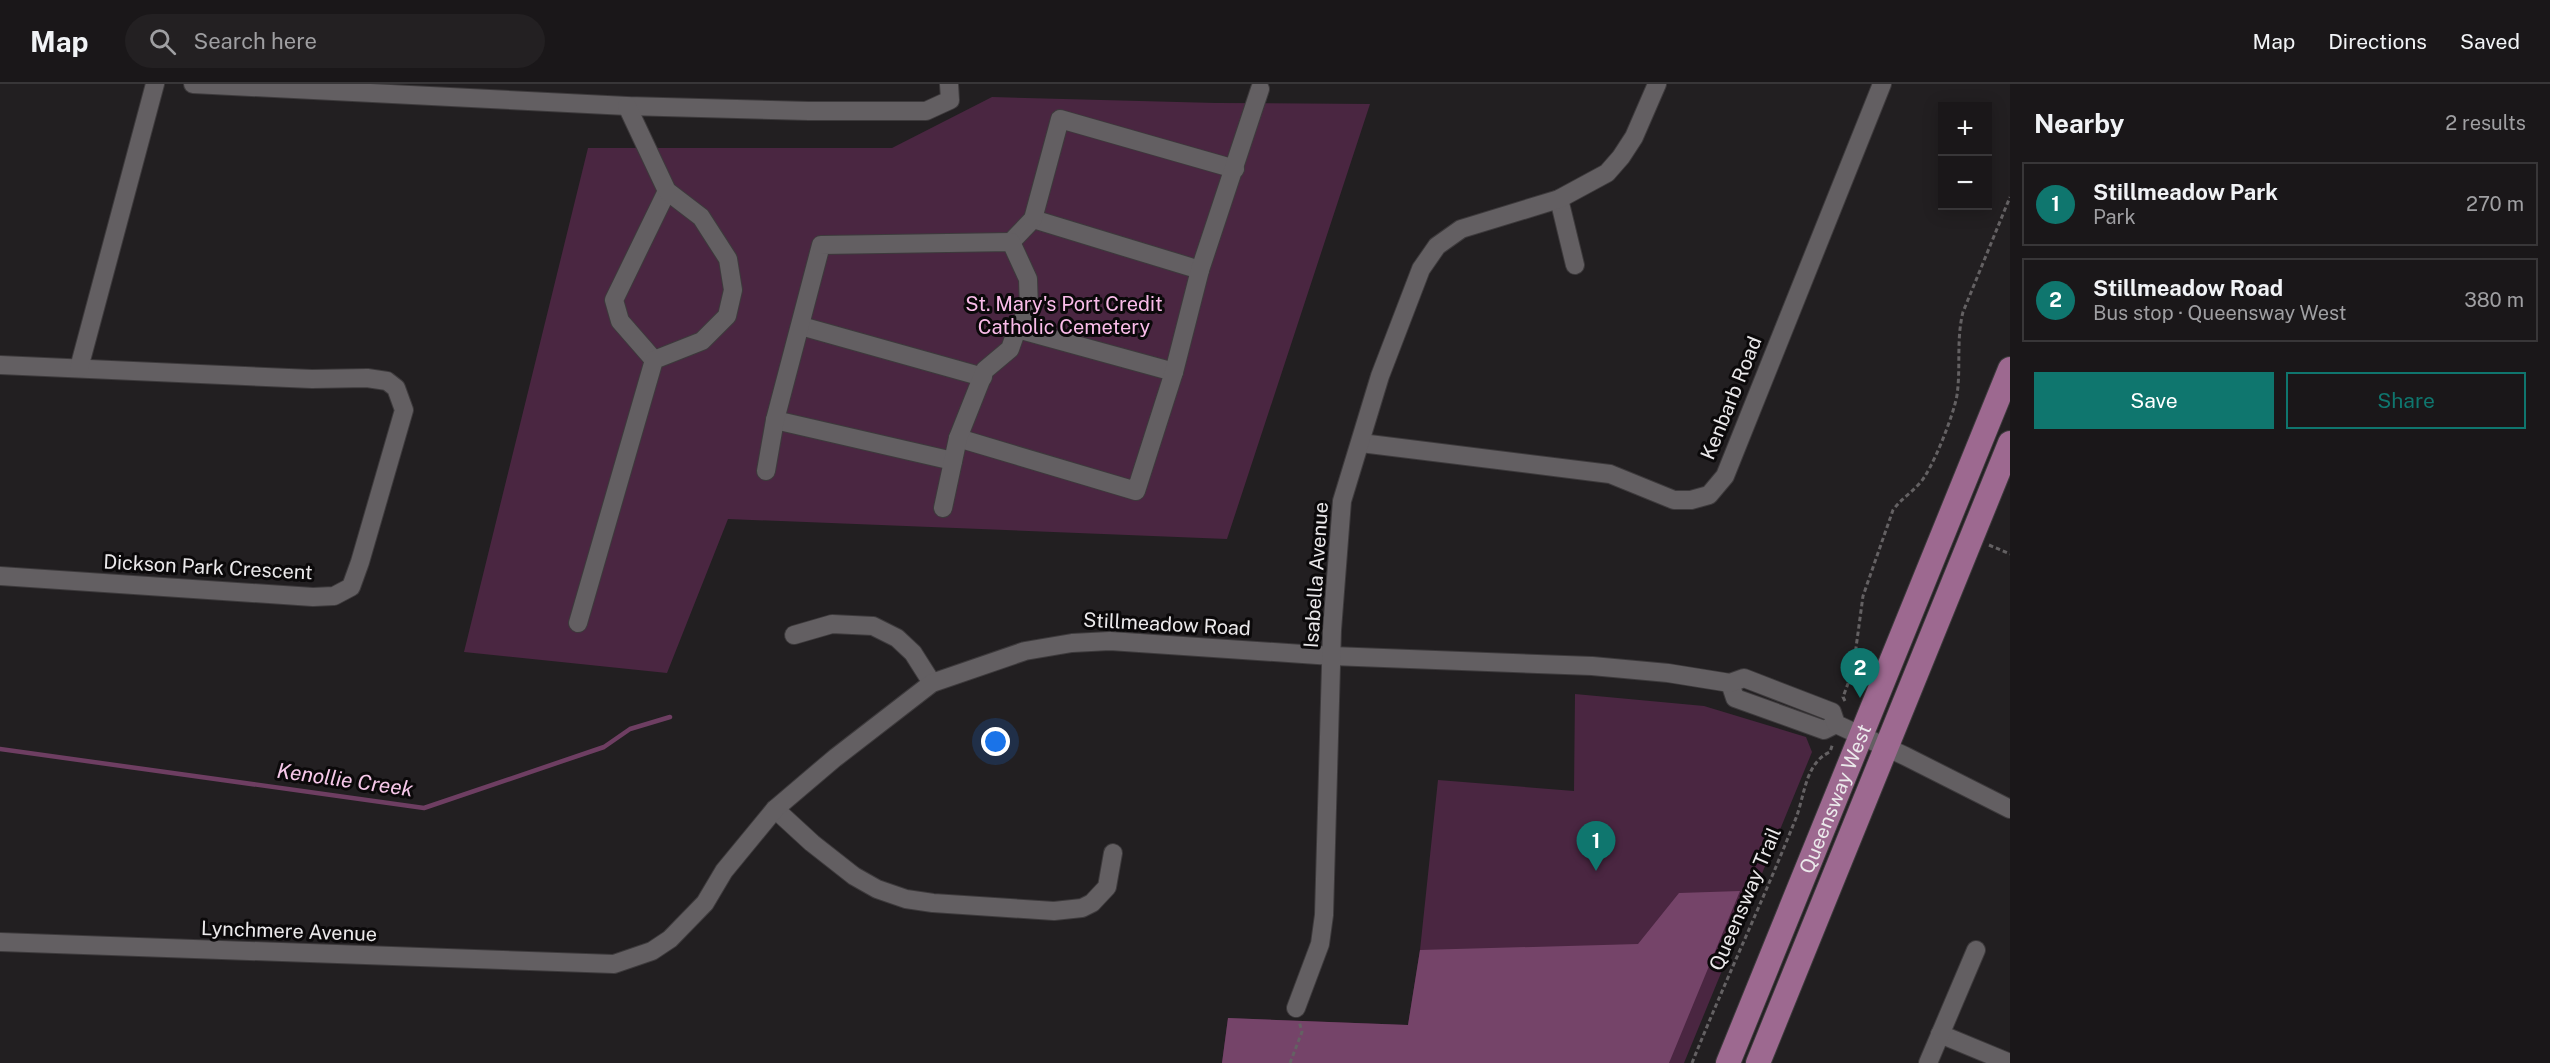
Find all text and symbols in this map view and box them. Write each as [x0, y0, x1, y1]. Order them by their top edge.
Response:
search box [125, 14, 545, 68]
text: Map [30, 25, 89, 58]
icon: search [146, 25, 179, 58]
text: Search here [194, 28, 317, 54]
text: Map [2253, 29, 2295, 54]
text: Directions [2328, 29, 2427, 54]
text: Saved [2460, 29, 2520, 54]
map controls [1938, 102, 1992, 210]
button: + [1938, 102, 1992, 156]
text: Nearby [2034, 108, 2124, 139]
text: 2 results [2445, 111, 2526, 135]
button: − [1938, 156, 1992, 210]
text: Stillmeadow Park [2093, 179, 2278, 205]
text: 1 [2051, 192, 2060, 216]
text: 270 m [2466, 192, 2524, 216]
text: Park [2093, 205, 2136, 229]
text: Stillmeadow Road [2093, 275, 2283, 301]
text: 2 [2049, 288, 2062, 312]
text: 380 m [2464, 288, 2524, 312]
park label: St. Mary's Port Credit Catholic Cemetery [965, 292, 1163, 339]
text: Bus stop · Queensway West [2093, 301, 2347, 325]
street label: Kenbarb Road [1695, 333, 1767, 463]
button: Save [2034, 372, 2274, 429]
button: Share [2286, 372, 2526, 429]
street label: Isabella Avenue [1299, 501, 1333, 649]
street label: Dickson Park Crescent [103, 550, 313, 584]
street label: Stillmeadow Road [1082, 608, 1252, 640]
pin: 2 [1840, 648, 1880, 698]
street label: Queensway West [1794, 721, 1876, 877]
your location [981, 727, 1010, 756]
water label: Kenollie Creek [275, 758, 415, 802]
pin: 1 [1576, 822, 1616, 871]
street label: Queensway Trail [1704, 824, 1786, 974]
street label: Lynchmere Avenue [200, 916, 378, 946]

